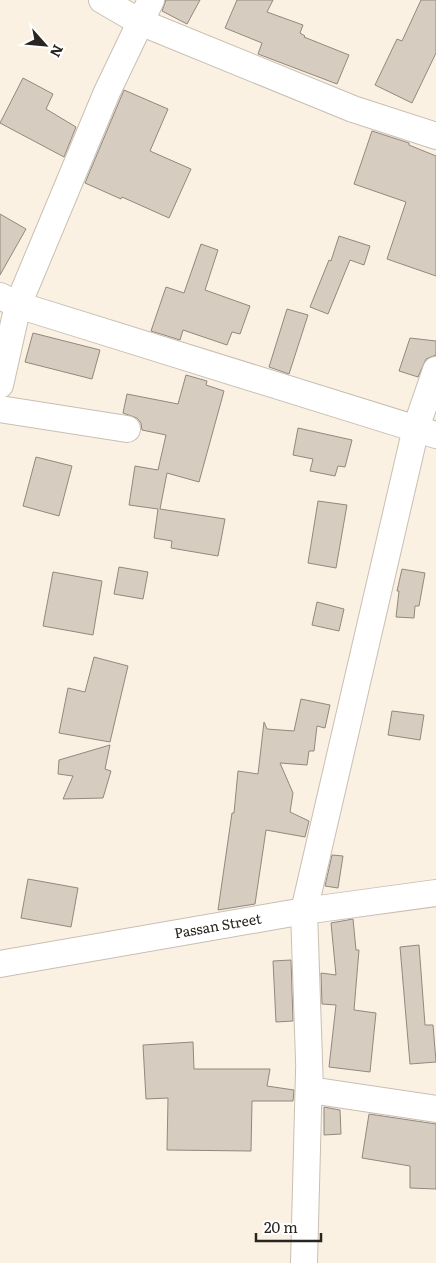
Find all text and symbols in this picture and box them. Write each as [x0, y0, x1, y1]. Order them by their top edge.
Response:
north arrow [20, 20, 70, 70]
text: N [46, 42, 69, 61]
street label: Passan Street [172, 908, 263, 942]
scale bar [256, 1210, 321, 1242]
text: 20 m [264, 1215, 298, 1238]

